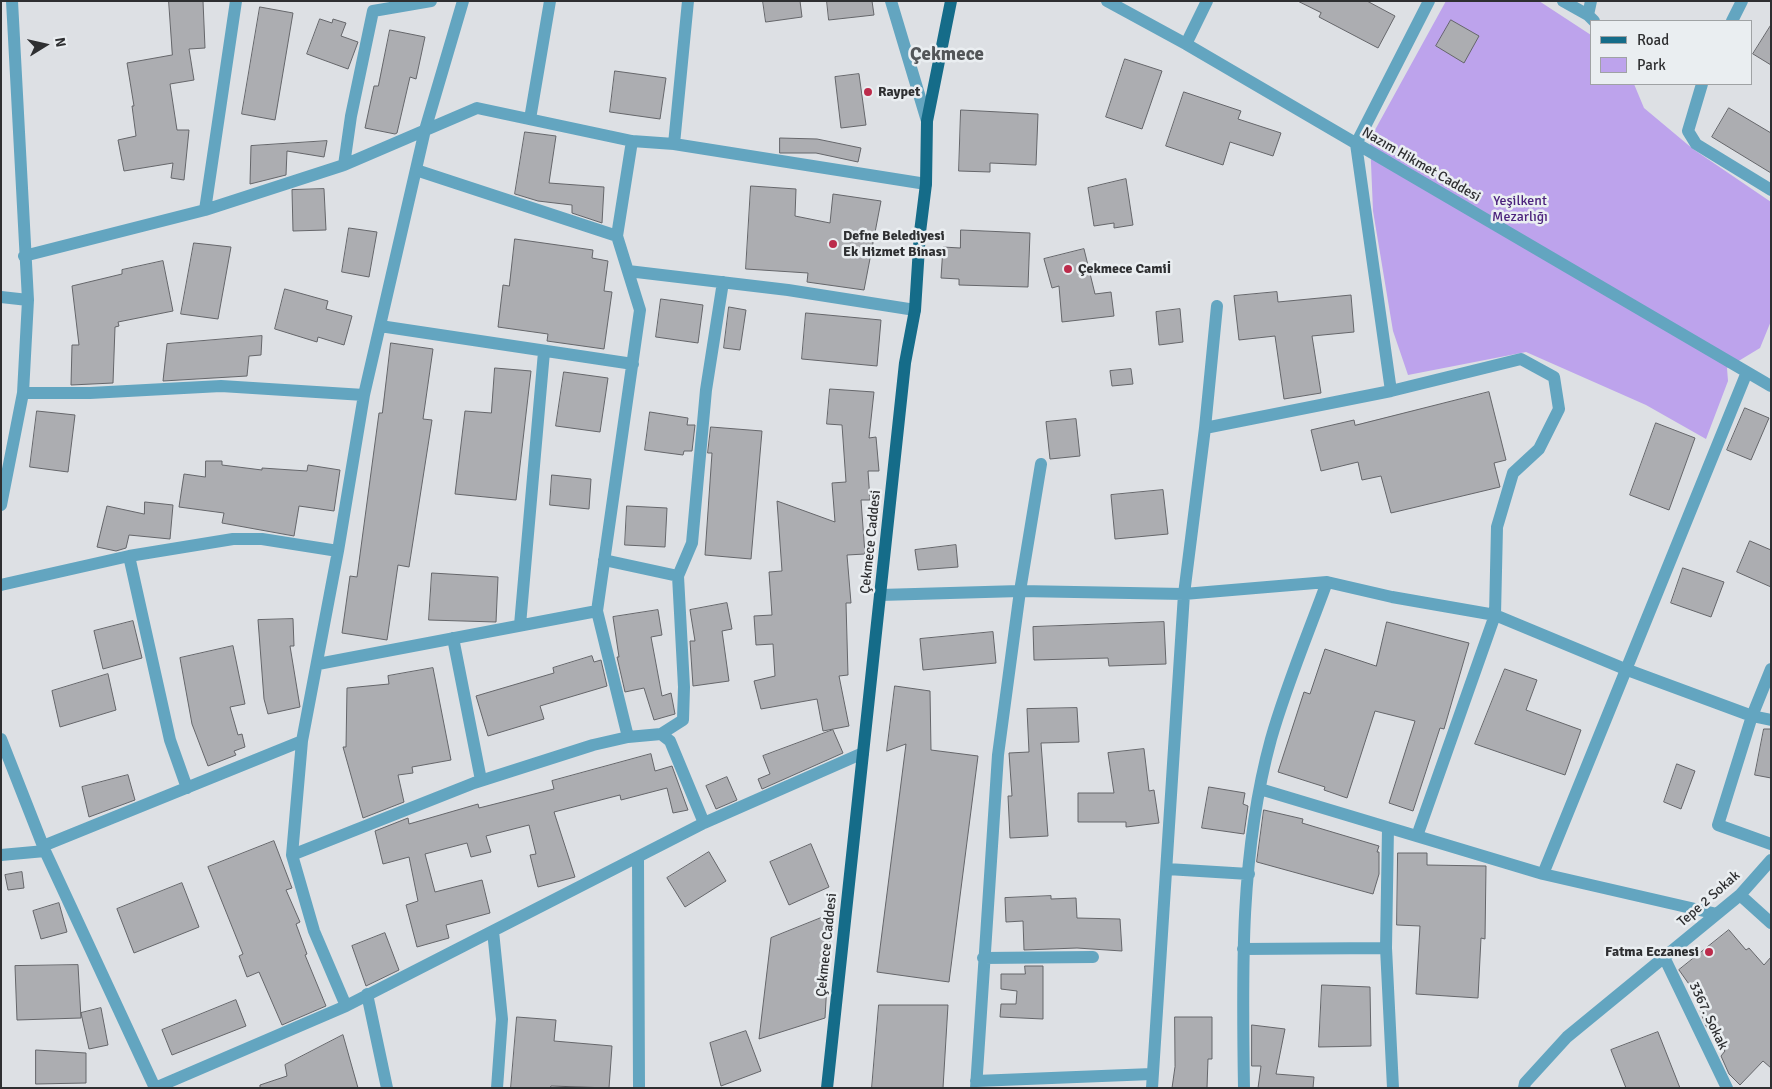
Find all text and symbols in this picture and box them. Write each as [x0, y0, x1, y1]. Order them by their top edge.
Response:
north arrow [20, 20, 70, 70]
legend [1590, 20, 1752, 85]
text: Road [1637, 31, 1669, 49]
text: N [51, 36, 69, 49]
district label: Çekmece [910, 44, 984, 66]
text: Park [1637, 56, 1666, 74]
place label: Raypet [878, 84, 920, 100]
marker: Raypet [862, 86, 874, 98]
street label: Nazım Hikmet Caddesi [1359, 124, 1483, 206]
park label: Yeşilkent Mezarlığı [1492, 193, 1548, 226]
place label: Defne Belediyesi Ek Hizmet Binası [843, 228, 946, 260]
marker: Defne Belediyesi Ek Hizmet Binası [827, 238, 839, 250]
place label: Çekmece Camiİ [1078, 261, 1171, 277]
marker: Çekmece Camiİ [1062, 263, 1074, 275]
street label: Çekmece Caddesi [857, 489, 885, 595]
street label: Tepe 2 Sokak [1674, 867, 1744, 931]
street label: Çekmece Caddesi [813, 892, 841, 998]
place label: Fatma Eczanesi [1605, 944, 1699, 960]
marker: Fatma Eczanesi [1703, 946, 1715, 958]
street label: 3367. Sokak [1685, 979, 1731, 1053]

